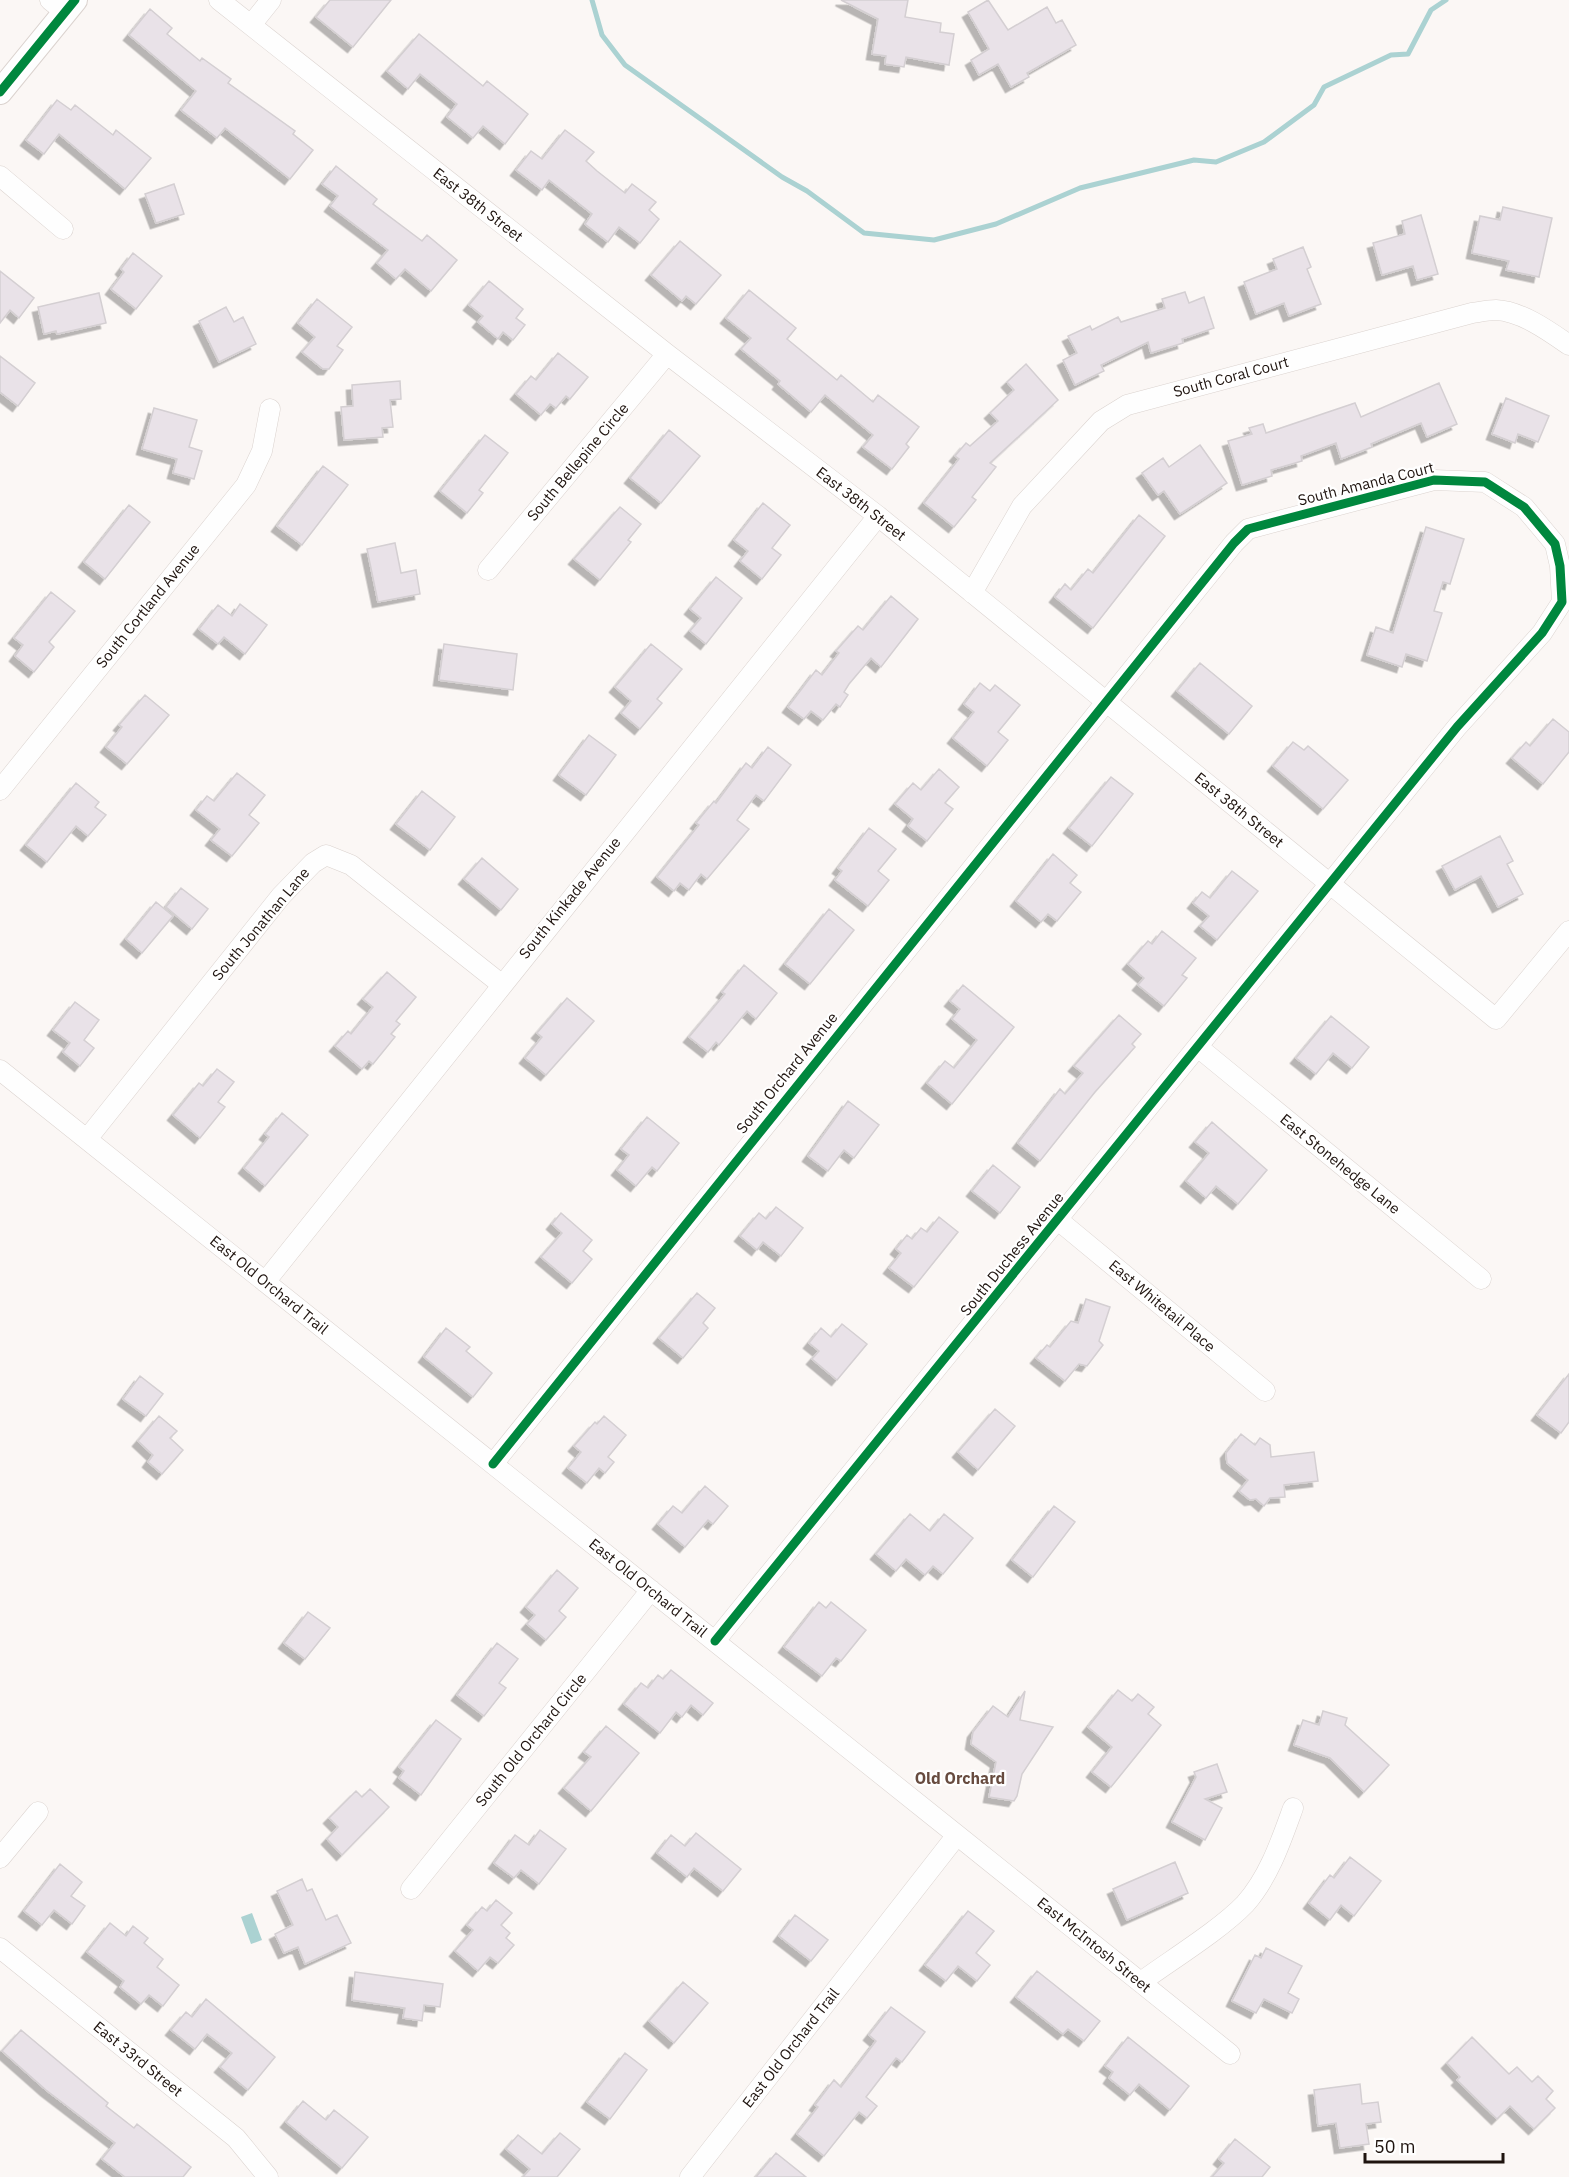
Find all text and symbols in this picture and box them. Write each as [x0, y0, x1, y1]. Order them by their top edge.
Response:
street label: East 38th Street [429, 163, 527, 246]
street label: South Coral Court [1171, 352, 1291, 401]
street label: South Bellepine Circle [523, 399, 633, 525]
street label: South Amanda Court [1296, 457, 1436, 510]
street label: East 38th Street [812, 462, 910, 545]
street label: South Cortland Avenue [92, 540, 204, 672]
street label: East 38th Street [1191, 768, 1288, 851]
street label: South Kinkade Avenue [515, 833, 625, 962]
street label: South Jonathan Lane [208, 863, 313, 984]
street label: South Orchard Avenue [732, 1008, 841, 1137]
street label: East Stonehedge Lane [1276, 1109, 1404, 1218]
street label: South Duchess Avenue [956, 1188, 1067, 1320]
street label: East Old Orchard Trail [206, 1231, 332, 1338]
street label: East Whitetail Place [1105, 1255, 1220, 1356]
street label: East Old Orchard Trail [585, 1534, 711, 1641]
street label: South Old Orchard Circle [471, 1669, 590, 1810]
district label: Old Orchard [915, 1768, 1005, 1788]
street label: East McIntosh Street [1033, 1893, 1155, 1996]
street label: East Old Orchard Trail [738, 1984, 843, 2111]
street label: East 33rd Street [90, 2017, 187, 2100]
scale bar [1365, 2126, 1503, 2164]
text: 50 m [1374, 2135, 1416, 2158]

